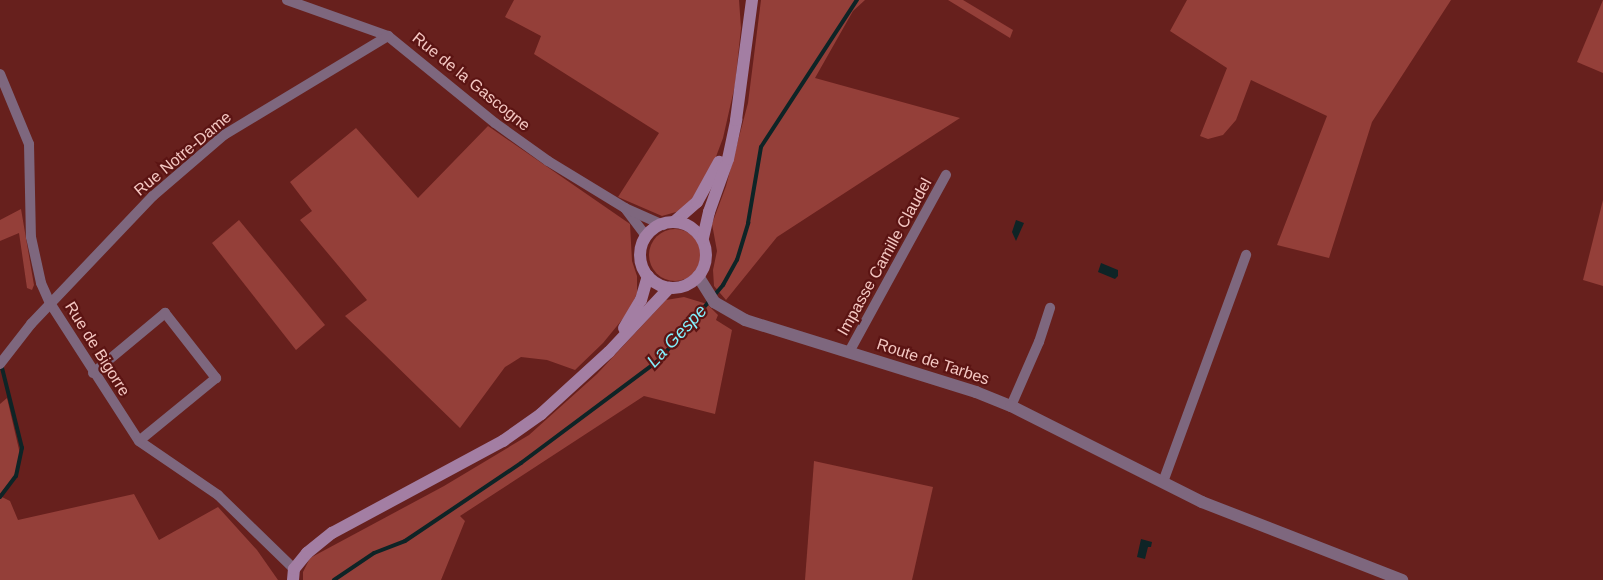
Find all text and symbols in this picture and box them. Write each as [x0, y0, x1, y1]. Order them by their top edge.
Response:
street label: Rue de la Gascogne [408, 29, 534, 135]
street label: Rue Notre-Dame [131, 108, 235, 200]
street label: Impasse Camille Claudel [834, 175, 936, 339]
street label: Rue de Bigorre [60, 298, 134, 400]
water label: La Gespe [642, 300, 712, 372]
street label: Route de Tarbes [874, 335, 992, 389]

